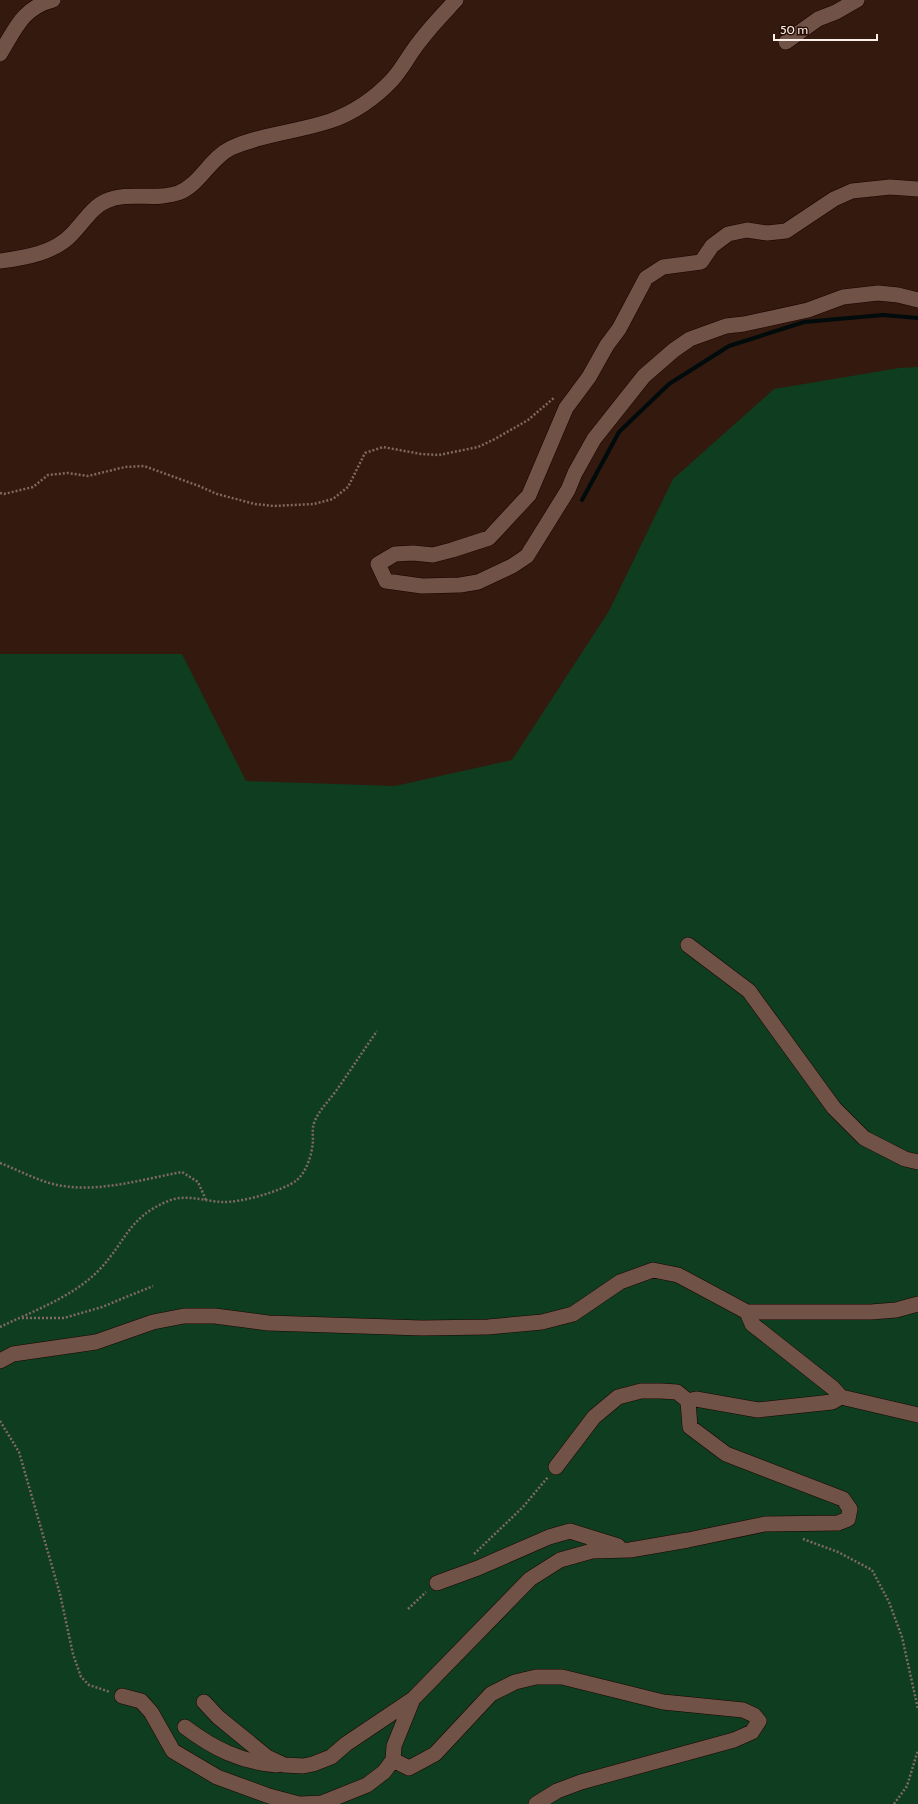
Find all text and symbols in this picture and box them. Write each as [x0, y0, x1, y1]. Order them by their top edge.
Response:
scale bar [774, 16, 877, 42]
text: 50 m [780, 22, 808, 37]

